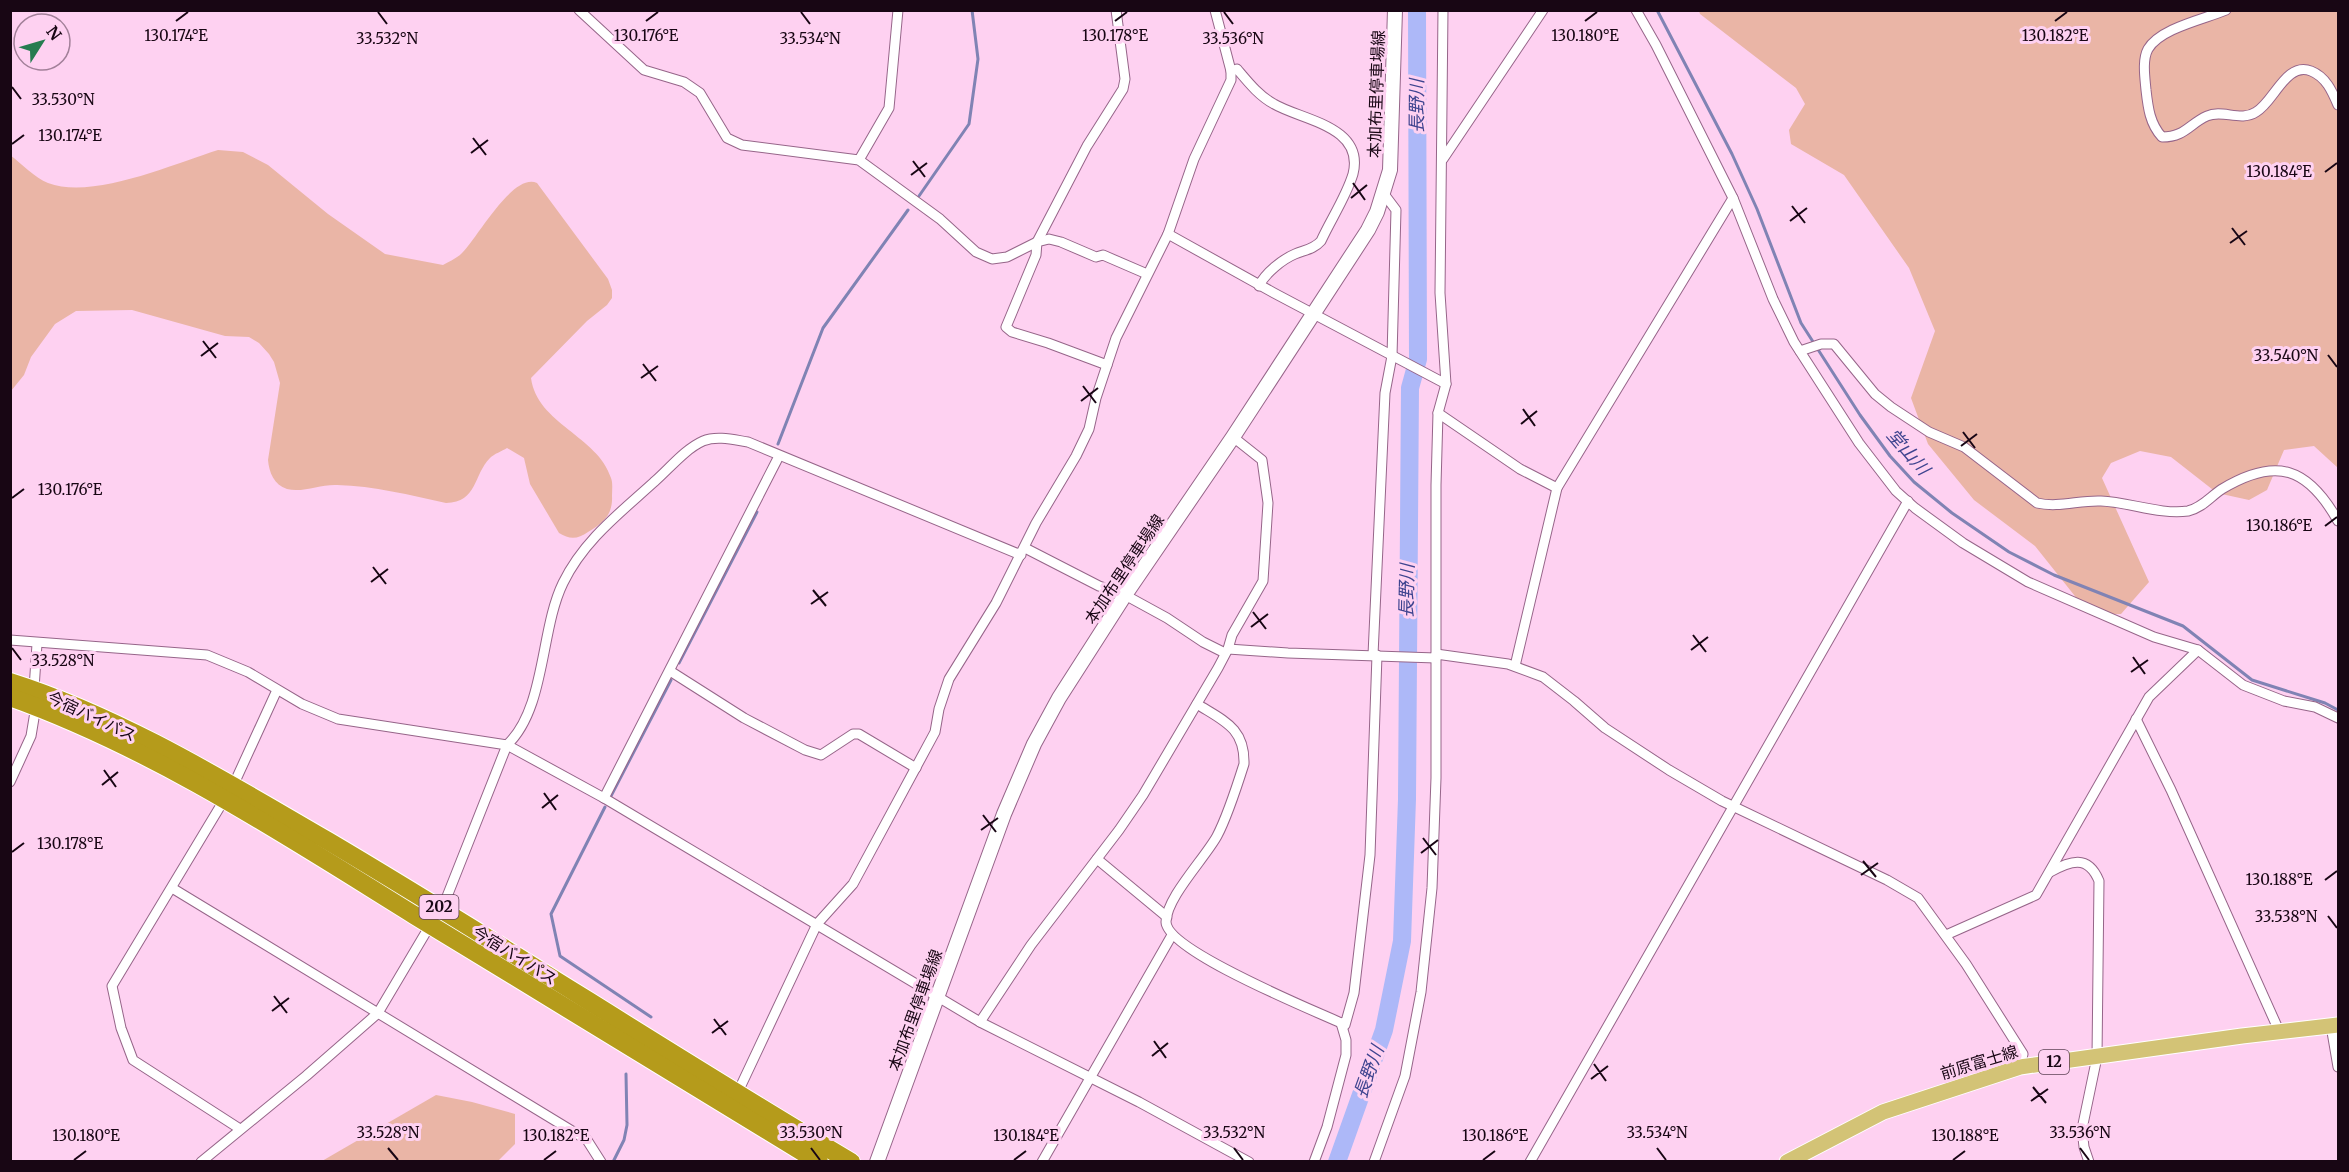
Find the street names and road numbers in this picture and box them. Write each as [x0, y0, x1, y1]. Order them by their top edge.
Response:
street label: 本加布里停車場線 [1364, 30, 1388, 158]
street label: 本加布里停車場線 [1080, 510, 1168, 628]
street label: 今宿バイパス [44, 687, 140, 745]
road number: 202 [420, 895, 458, 919]
street label: 今宿バイパス [469, 921, 561, 989]
street label: 本加布里停車場線 [884, 946, 946, 1074]
street label: 前原富士線 [1938, 1041, 2020, 1083]
road number: 12 [2039, 1050, 2069, 1074]

